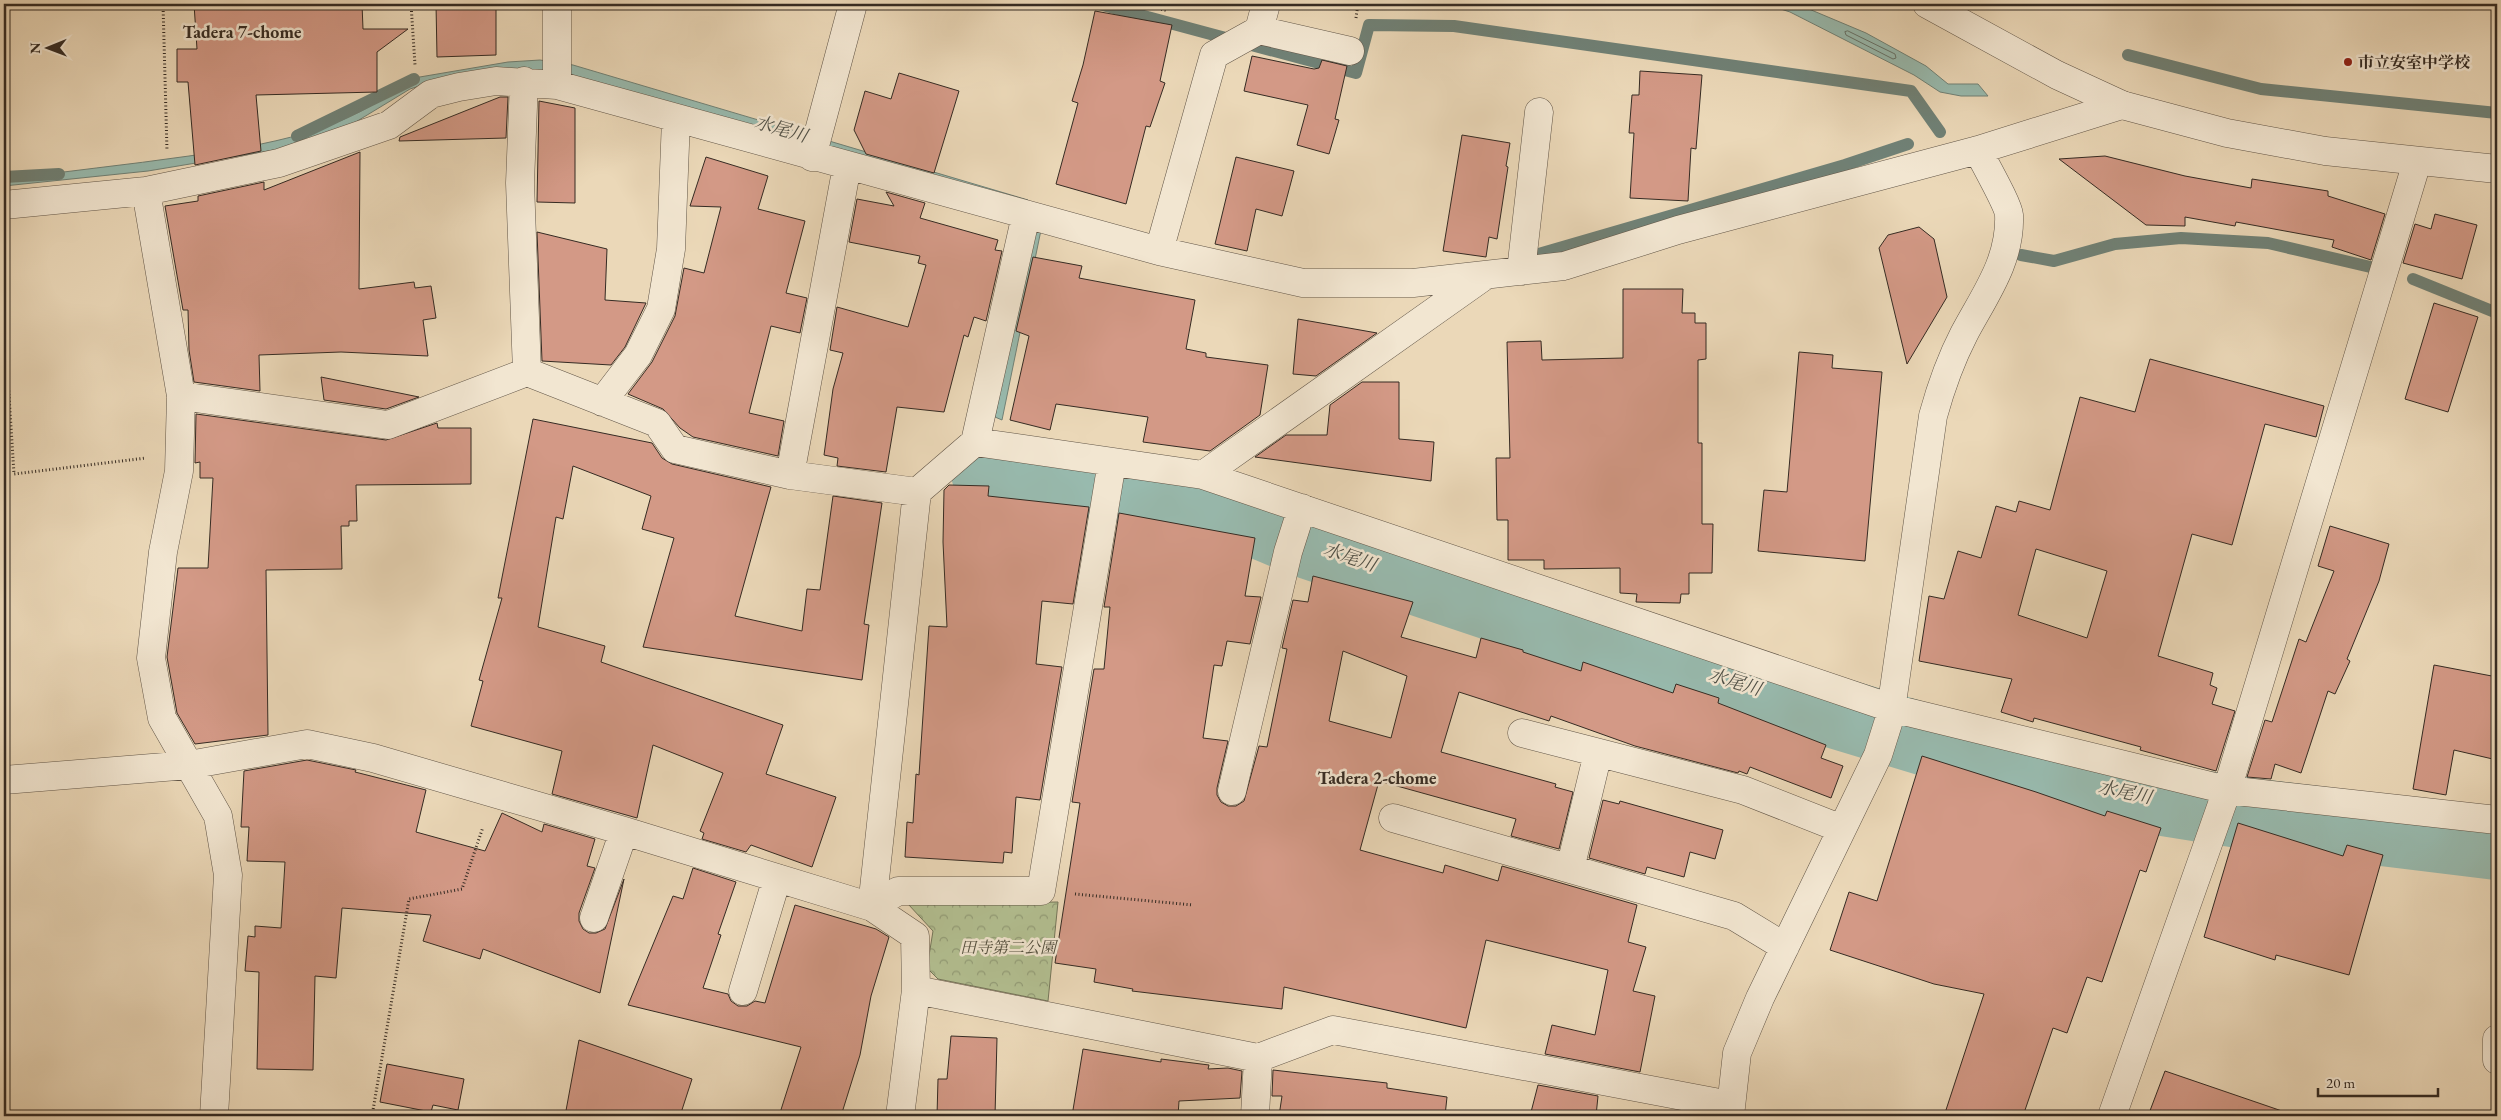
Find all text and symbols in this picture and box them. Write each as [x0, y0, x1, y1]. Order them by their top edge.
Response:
district label: Tadera 7-chome [183, 20, 302, 43]
north arrow [22, 22, 72, 72]
text: N [26, 42, 44, 54]
place label: 市立安室中学校 [2358, 52, 2471, 73]
marker: 市立安室中学校 [2342, 56, 2354, 68]
water label: 水尾川 [752, 110, 812, 148]
water label: 水尾川 [1321, 537, 1381, 577]
water label: 水尾川 [1706, 663, 1766, 701]
district label: Tadera 2-chome [1318, 766, 1437, 789]
water label: 水尾川 [2096, 775, 2156, 809]
park label: 田寺第二公園 [960, 937, 1059, 958]
scale bar [2318, 1065, 2438, 1097]
text: 20 m [2326, 1073, 2355, 1092]

